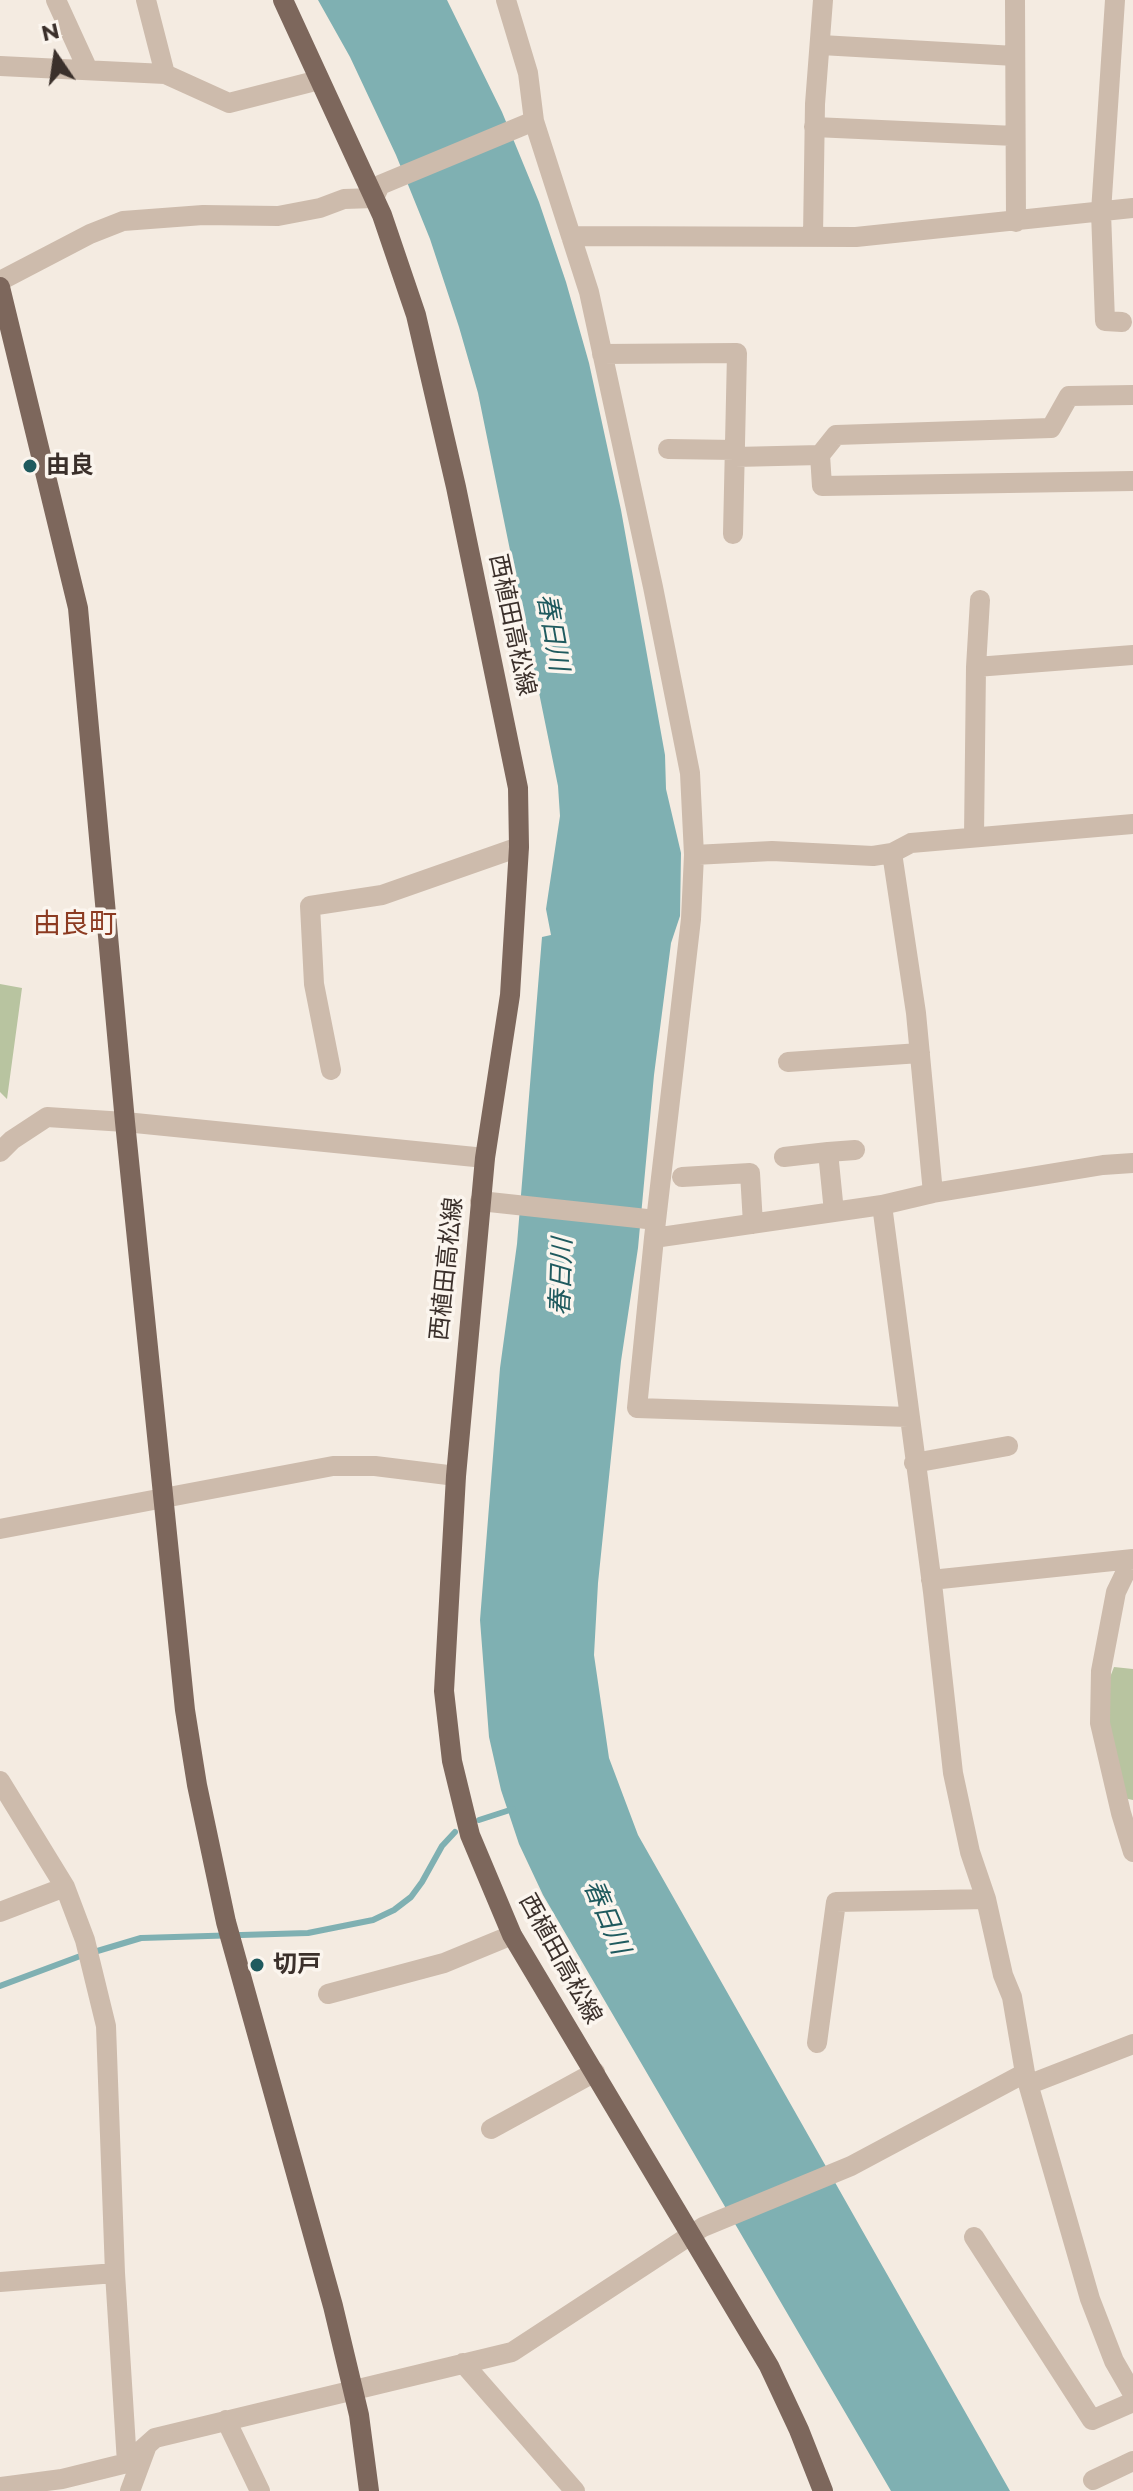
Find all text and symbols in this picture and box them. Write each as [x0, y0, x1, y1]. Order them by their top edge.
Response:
north arrow [16, 16, 96, 96]
text: N [39, 17, 62, 47]
place label: 由良 [46, 452, 94, 480]
marker: 由良 [21, 457, 39, 475]
street label: 西植田高松線 [483, 552, 541, 698]
water label: 春日川 [530, 591, 574, 673]
district label: 由良町 [33, 908, 117, 942]
street label: 西植田高松線 [425, 1196, 469, 1342]
water label: 春日川 [545, 1237, 579, 1317]
water label: 春日川 [576, 1875, 636, 1959]
street label: 西植田高松線 [512, 1889, 608, 2029]
place label: 切戸 [273, 1951, 321, 1979]
marker: 切戸 [248, 1956, 266, 1974]

